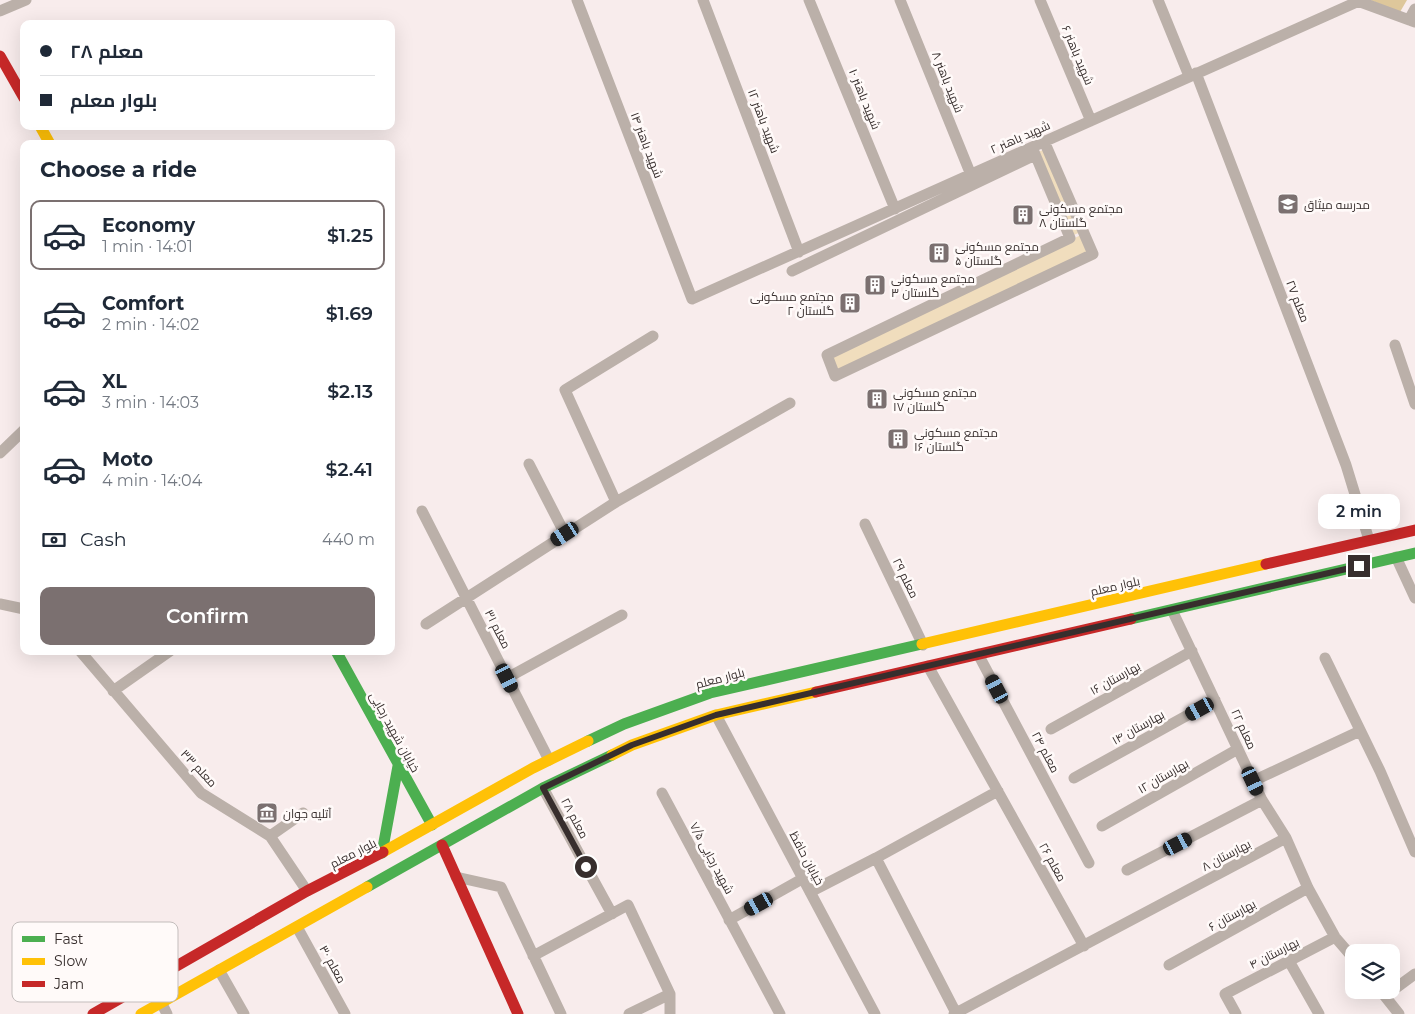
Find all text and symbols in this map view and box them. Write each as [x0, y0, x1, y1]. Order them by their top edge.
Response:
street label: شهید باهنر ۶ [1059, 23, 1097, 87]
text: معلم ۲۸ [70, 40, 143, 63]
street label: شهید باهنر ۸ [929, 49, 967, 115]
street label: شهید باهنر ۱۰ [846, 66, 884, 132]
street label: شهید باهنر ۱۲ [745, 87, 783, 155]
text: بلوار معلم [70, 89, 157, 112]
street label: شهید باهنر ۱۴ [628, 110, 666, 180]
street label: شهید باهنر ۲ [988, 117, 1052, 157]
text: Choose a ride [40, 156, 197, 183]
school or university icon: مدرسه میثاق [1276, 192, 1300, 216]
place label: مدرسه میثاق [1304, 197, 1370, 212]
place label: مجتمع مسکونی گلستان ۸ [1039, 201, 1123, 230]
building icon: مجتمع مسکونی گلستان ۸ [1011, 203, 1035, 227]
icon: car [42, 213, 87, 258]
text: Economy [102, 214, 195, 237]
text: $1.25 [327, 224, 373, 247]
text: 1 min · 14:01 [102, 237, 193, 256]
place label: مجتمع مسکونی گلستان ۵ [955, 239, 1039, 268]
building icon: مجتمع مسکونی گلستان ۵ [927, 241, 951, 265]
place label: مجتمع مسکونی گلستان ۳ [891, 271, 975, 300]
building icon: مجتمع مسکونی گلستان ۳ [863, 273, 887, 297]
street label: معلم ۲۷ [1282, 278, 1313, 325]
place label: مجتمع مسکونی گلستان ۲ [750, 289, 834, 318]
icon: car [42, 291, 87, 336]
building icon: مجتمع مسکونی گلستان ۲ [838, 291, 862, 315]
text: Comfort [102, 292, 184, 315]
text: $1.69 [326, 302, 373, 325]
text: 2 min · 14:02 [102, 315, 199, 334]
icon: car [42, 369, 87, 414]
text: XL [102, 370, 127, 393]
text: $2.13 [327, 380, 373, 403]
place label: مجتمع مسکونی گلستان ۱۷ [893, 385, 977, 414]
building icon: مجتمع مسکونی گلستان ۱۷ [865, 387, 889, 411]
text: 3 min · 14:03 [102, 393, 199, 412]
place label: مجتمع مسکونی گلستان ۱۶ [914, 425, 998, 454]
building icon: مجتمع مسکونی گلستان ۱۶ [886, 427, 910, 451]
icon: car [42, 447, 87, 492]
text: Moto [102, 448, 153, 471]
text: $2.41 [326, 458, 373, 481]
text: 4 min · 14:04 [102, 471, 202, 490]
callout: 2 min [1318, 494, 1400, 528]
text: 2 min [1336, 502, 1382, 521]
car [548, 520, 581, 548]
icon: cash [40, 526, 68, 554]
text: Cash [80, 528, 127, 551]
text: 440 m [322, 530, 375, 549]
route end [1348, 555, 1370, 577]
street label: معلم ۲۹ [889, 556, 922, 601]
street label: بلوار معلم [1089, 573, 1141, 600]
button: Confirm [40, 587, 375, 645]
street label: معلم ۳۱ [481, 607, 514, 652]
street label: بهارستان ۱۶ [1087, 658, 1143, 698]
car [493, 661, 520, 695]
street label: بلوار معلم [694, 664, 746, 693]
car [983, 672, 1010, 706]
street label: خیابان شهید رجایی [367, 689, 423, 775]
car [1183, 695, 1216, 723]
street label: بهارستان ۱۴ [1109, 706, 1167, 748]
street label: معلم ۲۲ [1227, 706, 1260, 752]
street label: معلم ۲۴ [1028, 729, 1063, 776]
street label: معلم ۳۳ [177, 746, 220, 791]
street label: بهارستان ۱۲ [1135, 756, 1191, 796]
car [1239, 764, 1266, 798]
street label: معلم ۲۸ [557, 795, 592, 841]
museum icon: آتلیه جوان [255, 801, 279, 825]
place label: آتلیه جوان [283, 806, 332, 821]
street label: شهید رجایی ۷/۵ [687, 819, 737, 897]
street label: خیابان حافظ [787, 829, 827, 887]
car [1161, 831, 1194, 857]
street label: بلوار معلم [327, 835, 379, 872]
street label: بهارستان ۸ [1199, 836, 1253, 874]
street label: معلم ۲۶ [1035, 840, 1070, 885]
route start [575, 856, 597, 878]
car [742, 890, 775, 918]
street label: بهارستان ۶ [1206, 896, 1258, 934]
legend [12, 922, 178, 1002]
text: Fast [54, 930, 84, 948]
street label: بهارستان ۴ [1247, 934, 1301, 972]
street label: معلم ۳۰ [316, 942, 350, 986]
map controls [1345, 944, 1400, 999]
button: layers [1345, 944, 1400, 999]
text: Slow [54, 952, 88, 970]
text: Jam [53, 975, 84, 993]

